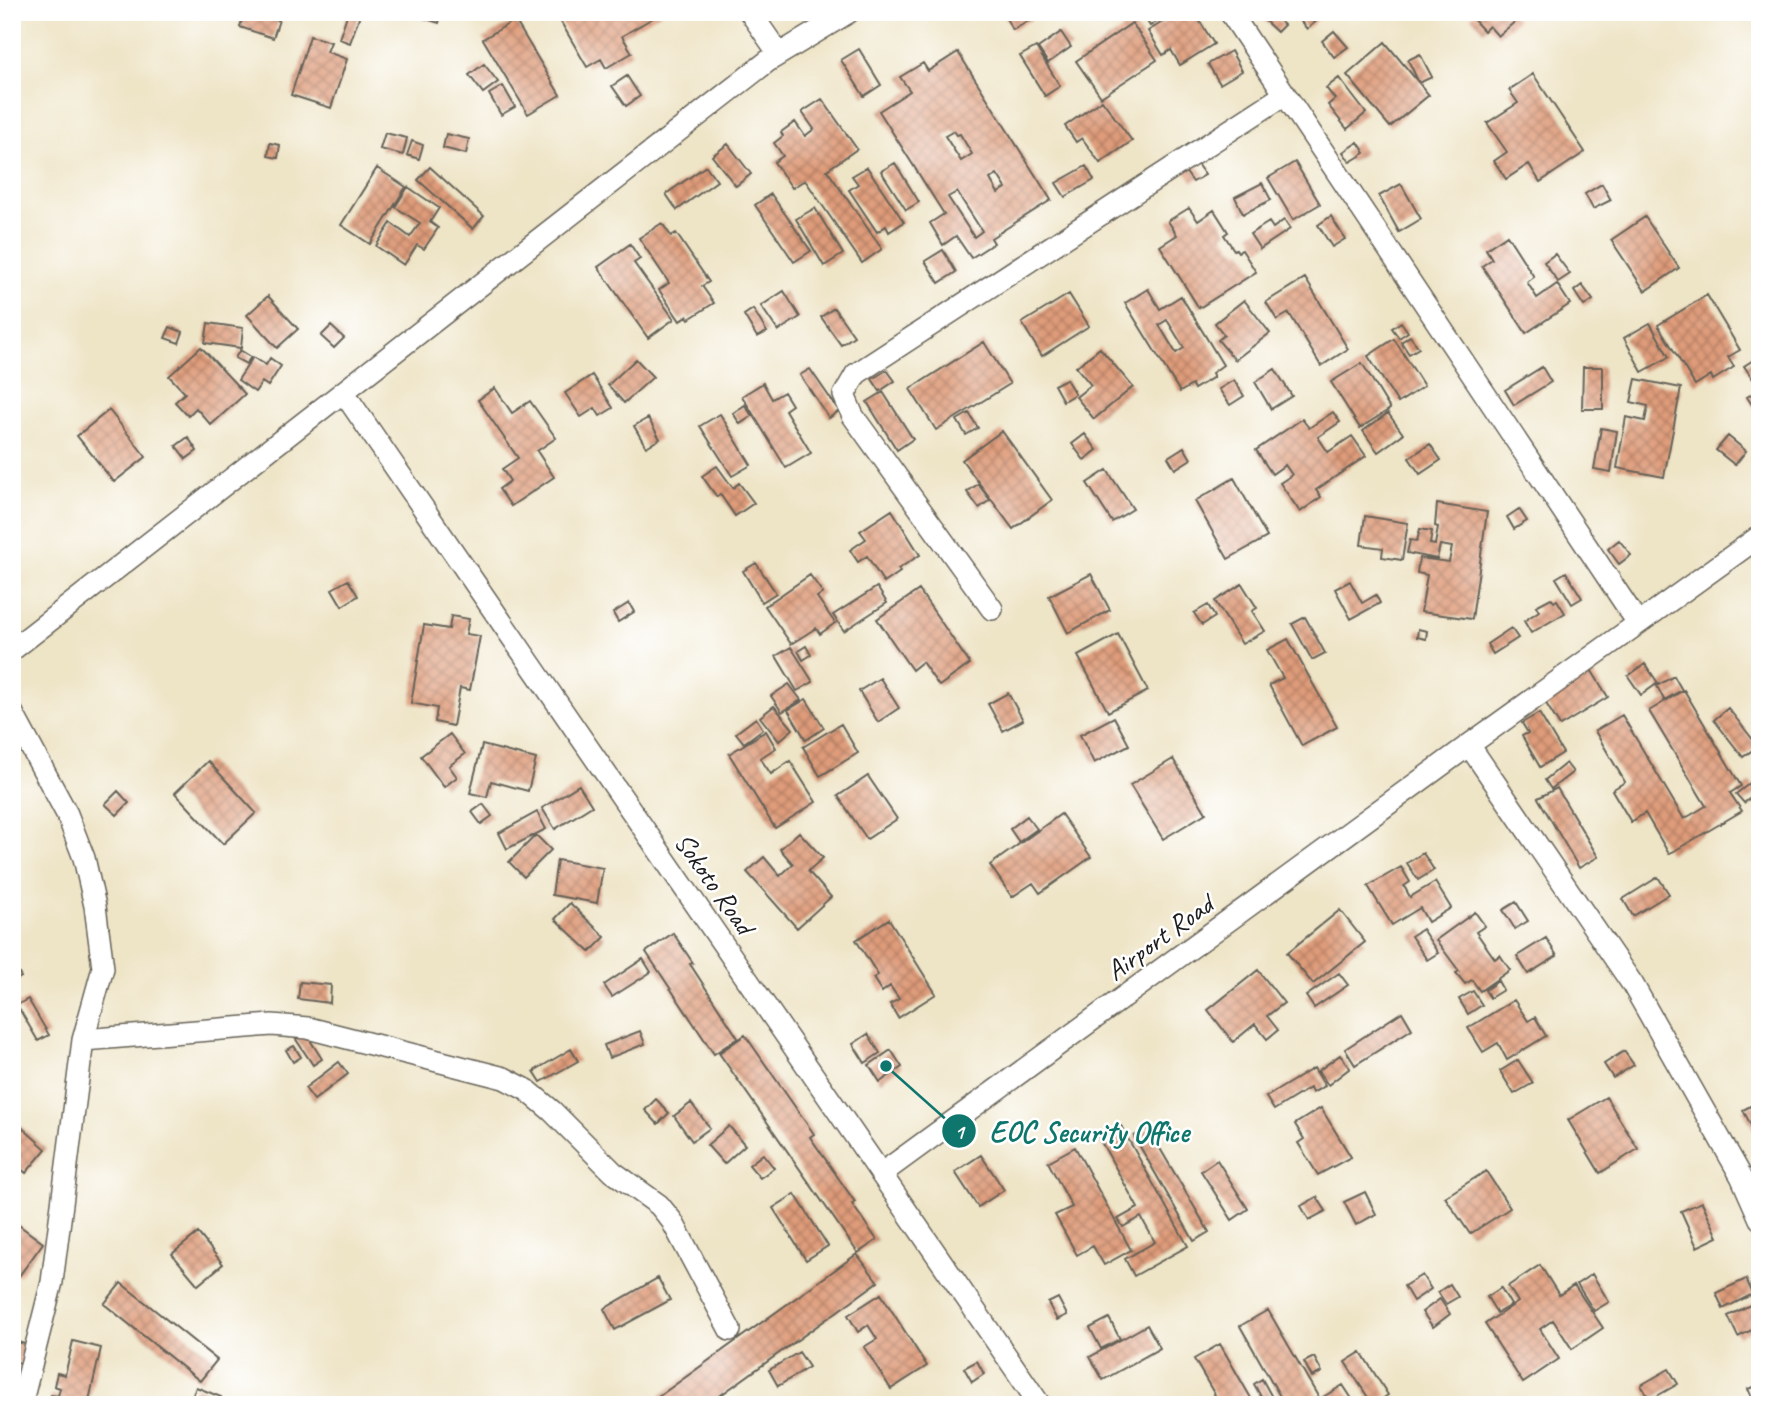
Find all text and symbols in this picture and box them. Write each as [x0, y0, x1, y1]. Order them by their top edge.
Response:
street label: Sokoto Road [667, 826, 765, 944]
street label: Airport Road [1099, 885, 1223, 988]
callout: EOC Security Office [941, 1106, 1203, 1157]
text: EOC Security Office [989, 1113, 1192, 1151]
text: 1 [954, 1119, 966, 1145]

